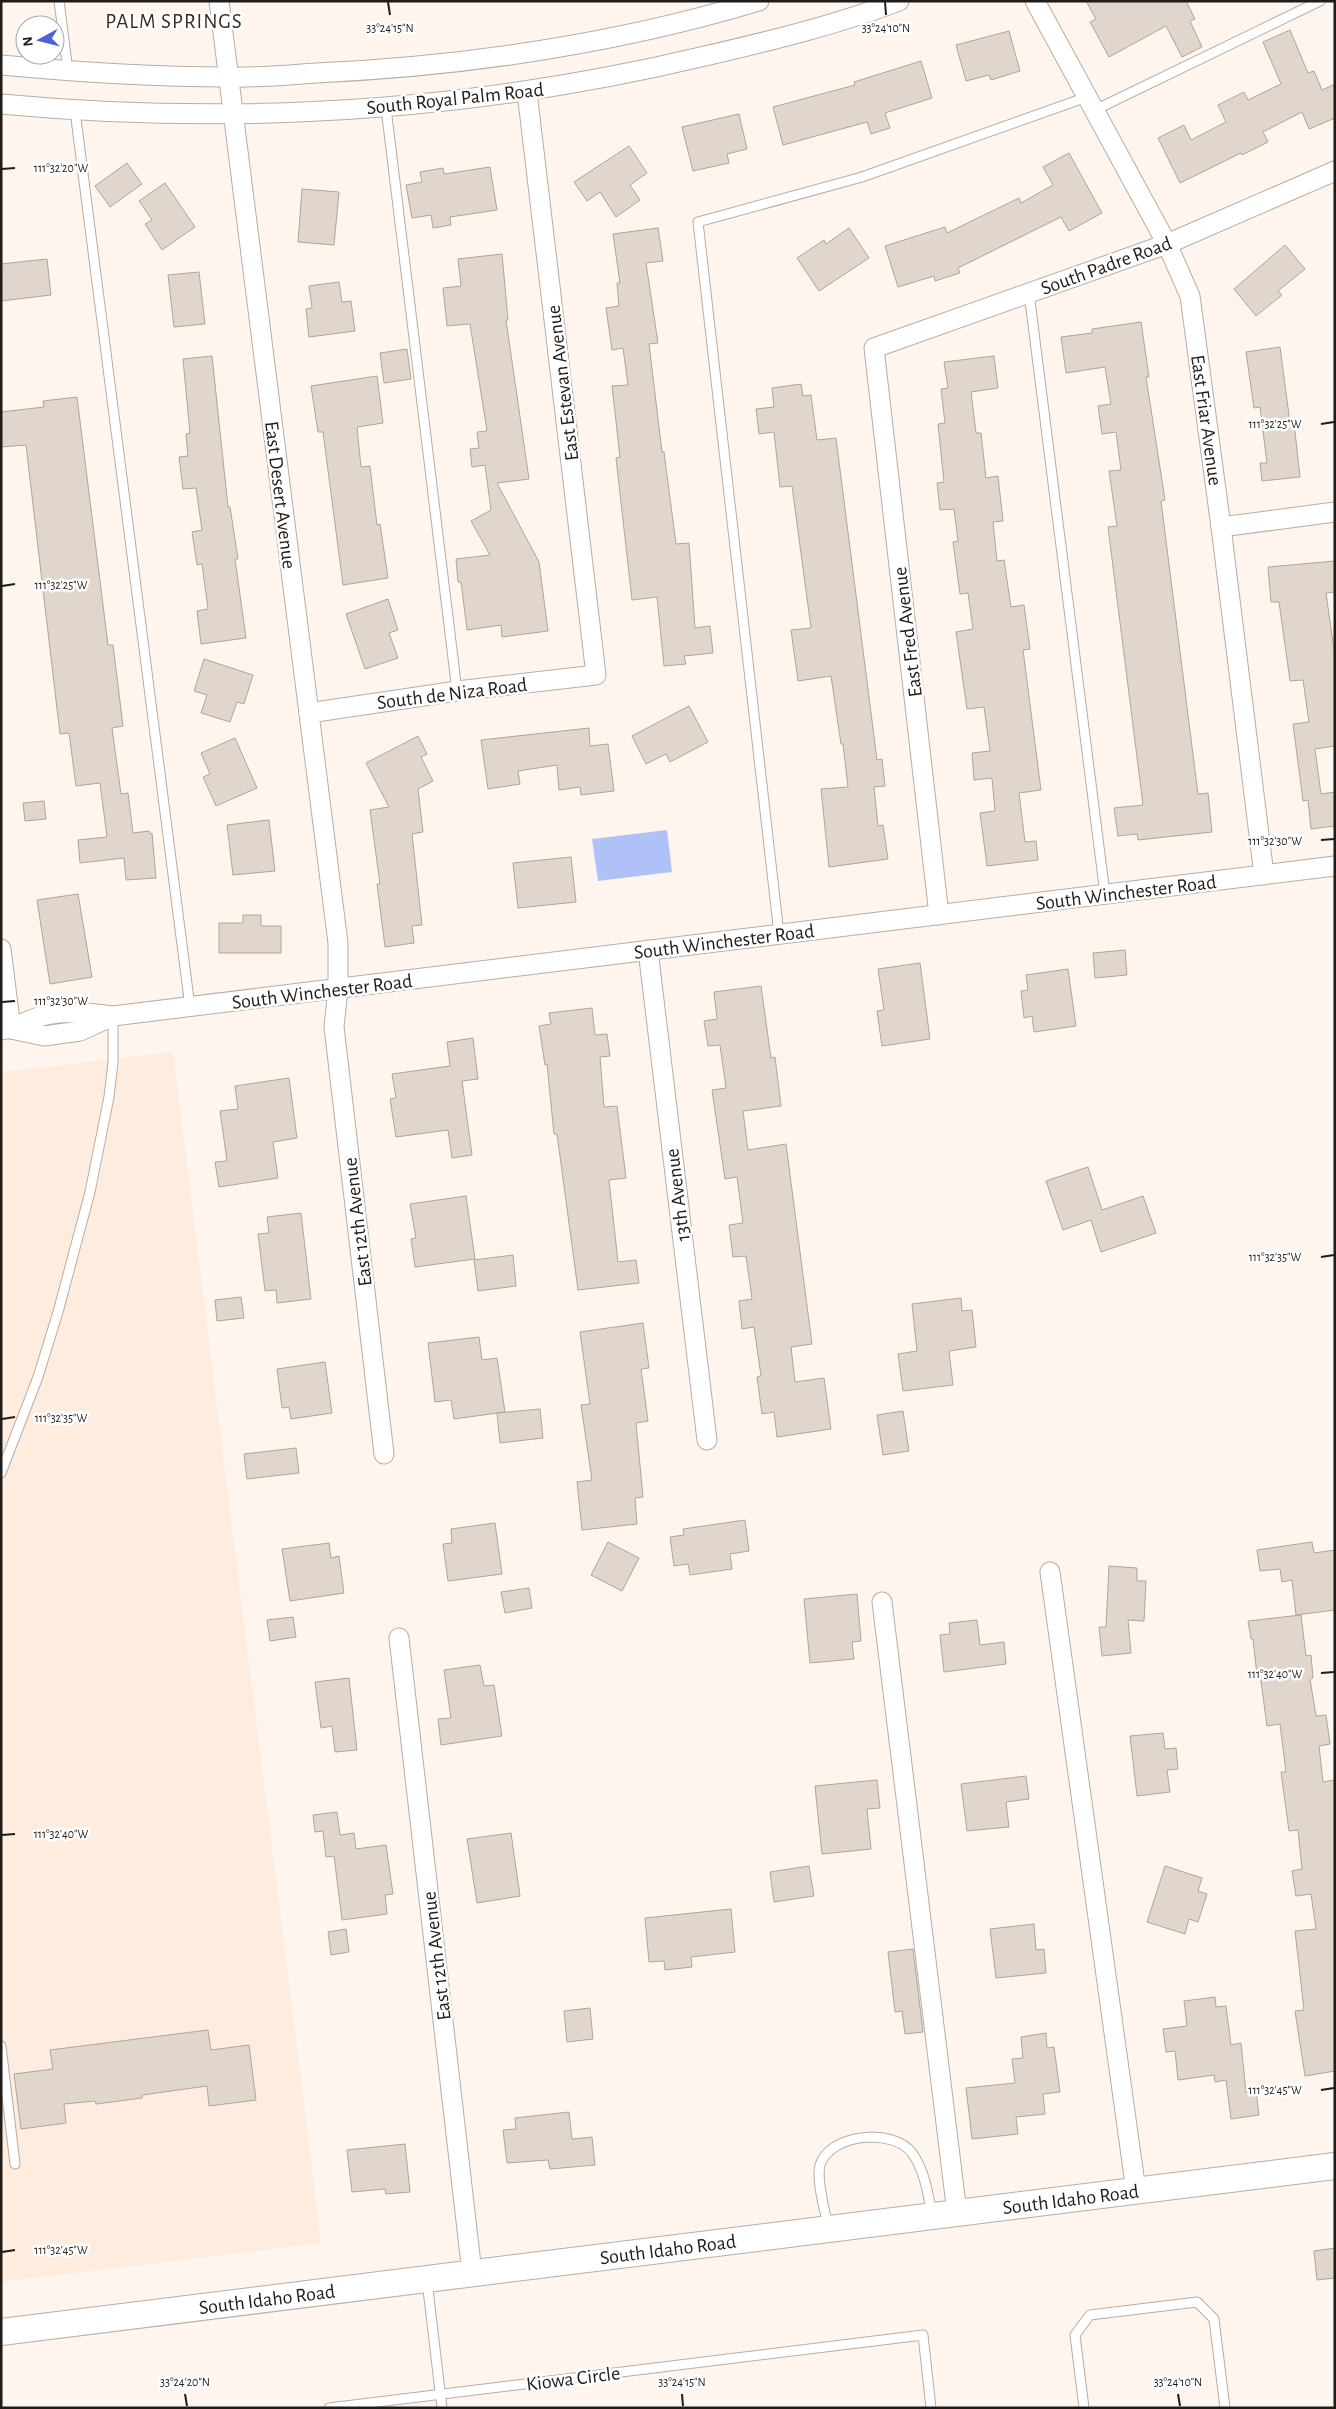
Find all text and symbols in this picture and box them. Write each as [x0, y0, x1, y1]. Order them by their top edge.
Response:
district label: PALM SPRINGS [105, 11, 243, 32]
north arrow [15, 15, 65, 65]
text: 33°24'15"N [366, 22, 414, 34]
text: 33°24'10"N [862, 22, 910, 34]
text: N [21, 36, 36, 47]
street label: South Royal Palm Road [366, 80, 545, 118]
text: 111°32'20"W [34, 162, 88, 174]
street label: South Padre Road [1038, 233, 1174, 299]
street label: East Estevan Avenue [543, 304, 582, 462]
street label: East Friar Avenue [1187, 353, 1225, 487]
text: 111°32'25"W [1248, 418, 1302, 430]
street label: East Desert Avenue [261, 420, 299, 570]
street label: East Fred Avenue [890, 566, 926, 698]
text: 111°32'25"W [34, 579, 88, 591]
street label: South de Niza Road [376, 675, 528, 713]
text: 111°32'30"W [1248, 835, 1302, 847]
street label: South Winchester Road [1035, 872, 1218, 914]
street label: South Winchester Road [633, 921, 816, 963]
street label: South Winchester Road [231, 971, 414, 1013]
text: 111°32'30"W [34, 995, 88, 1007]
street label: 13th Avenue [662, 1147, 694, 1242]
street label: East 12th Avenue [340, 1156, 376, 1288]
text: 111°32'35"W [1249, 1251, 1302, 1263]
text: 111°32'35"W [35, 1412, 88, 1424]
text: 111°32'40"W [1248, 1668, 1303, 1680]
text: 111°32'40"W [34, 1828, 89, 1840]
street label: East 12th Avenue [419, 1890, 455, 2022]
text: 111°32'45"W [1248, 2084, 1302, 2096]
street label: South Idaho Road [1002, 2181, 1140, 2218]
street label: South Idaho Road [599, 2232, 737, 2268]
text: 111°32'45"W [34, 2244, 88, 2256]
street label: South Idaho Road [198, 2282, 336, 2318]
street label: Kiowa Circle [525, 2363, 621, 2395]
text: 33°24'20"N [160, 2376, 210, 2388]
text: 33°24'15"N [658, 2376, 706, 2388]
text: 33°24'10"N [1154, 2376, 1202, 2388]

